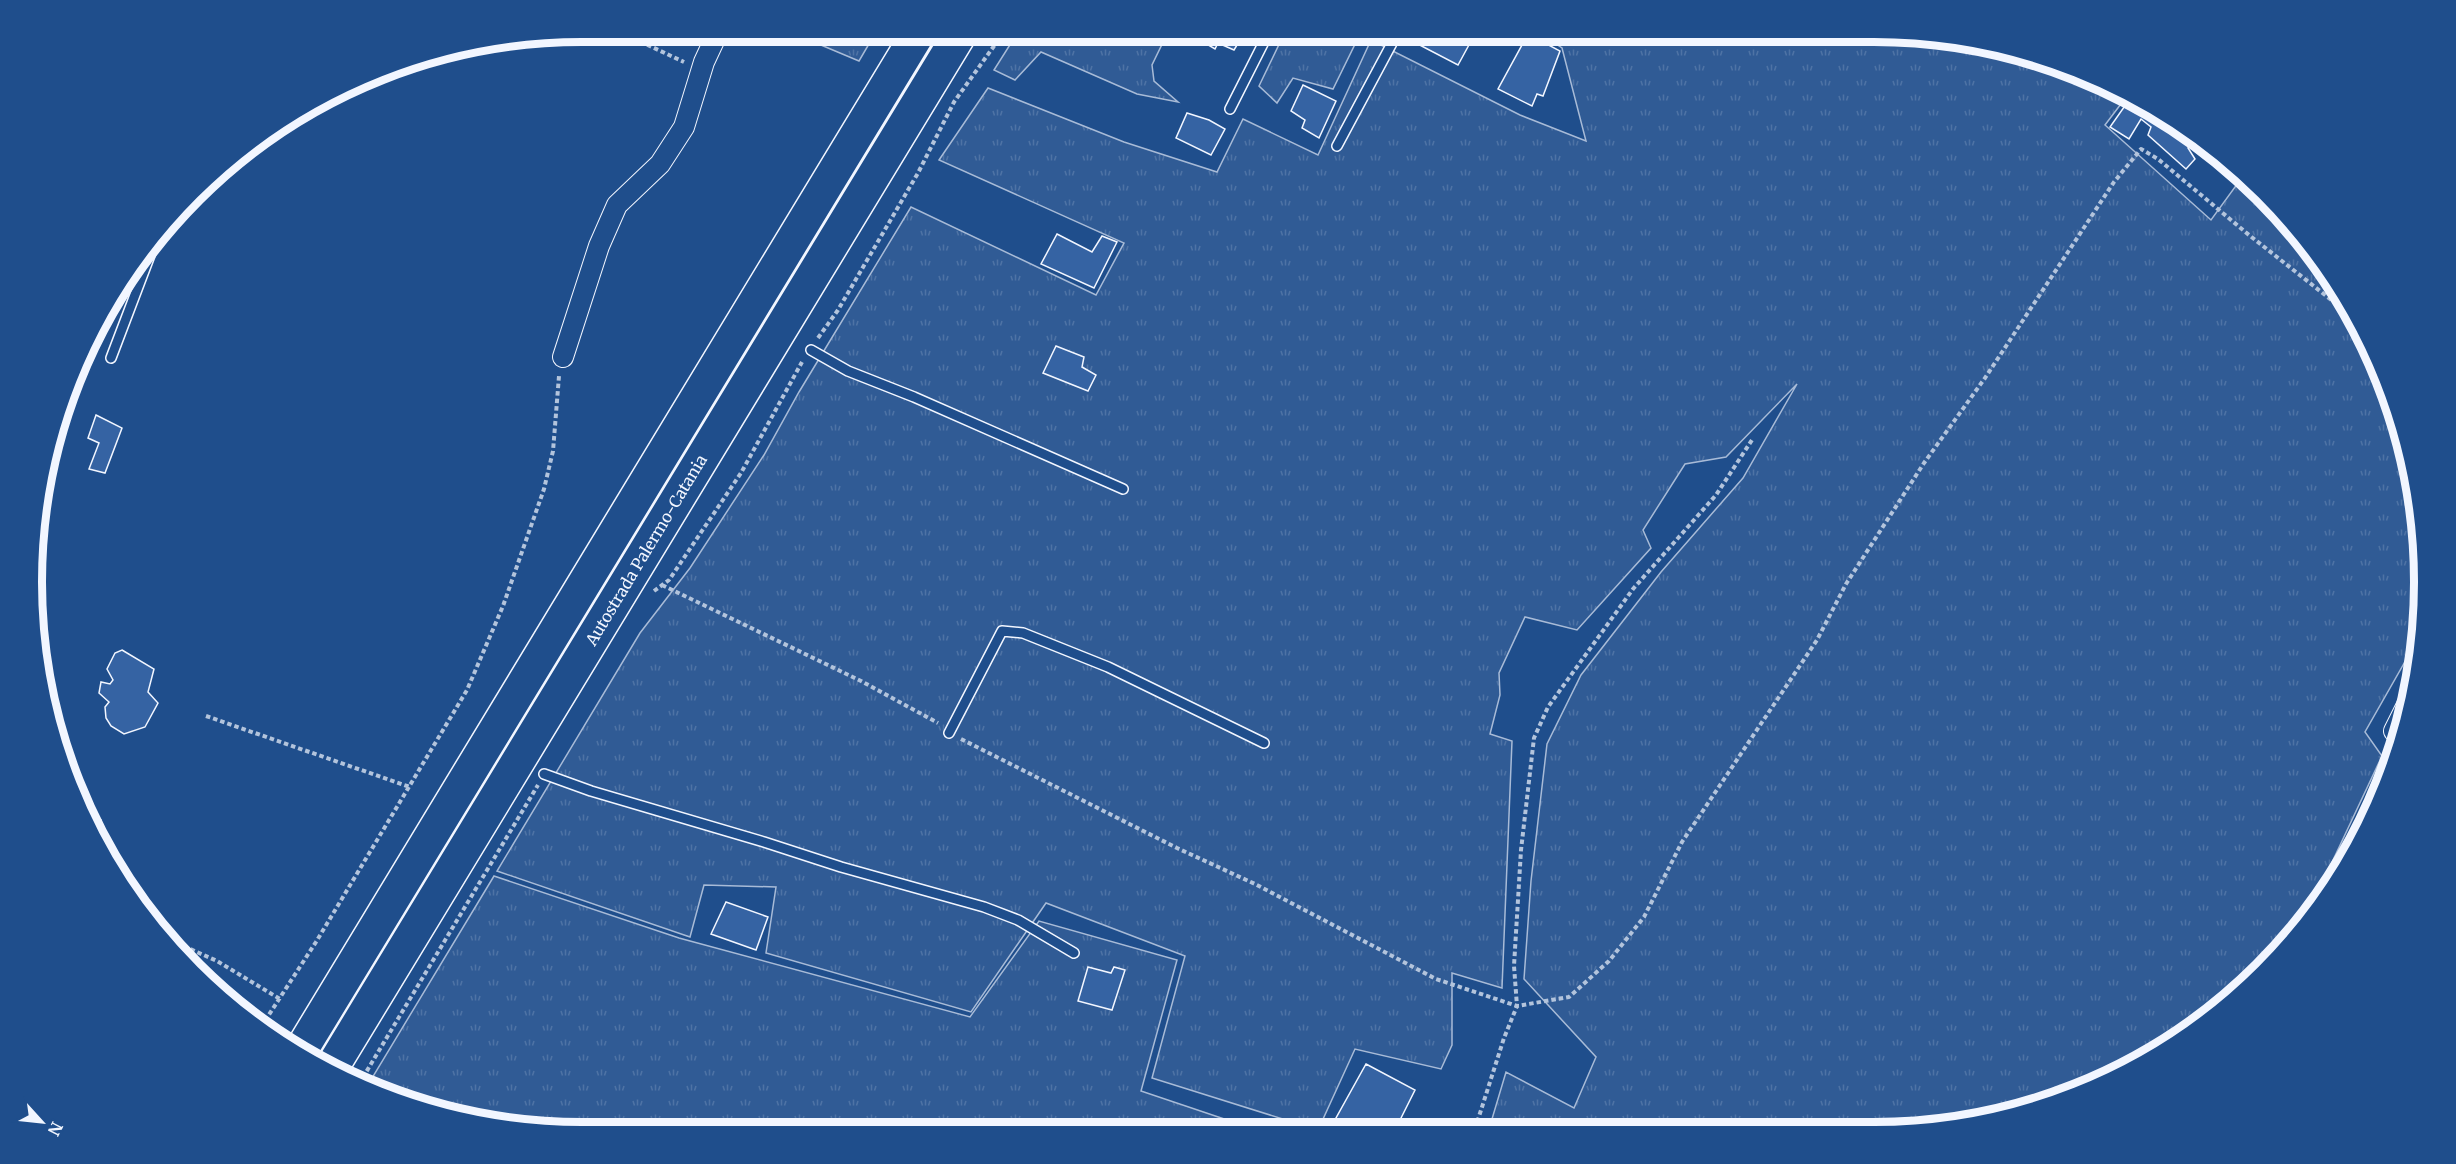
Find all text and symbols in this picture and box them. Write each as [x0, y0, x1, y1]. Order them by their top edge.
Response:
street label: Autostrada Palermo-Catania [580, 451, 711, 650]
north arrow [12, 1092, 72, 1152]
text: N [43, 1119, 67, 1139]

